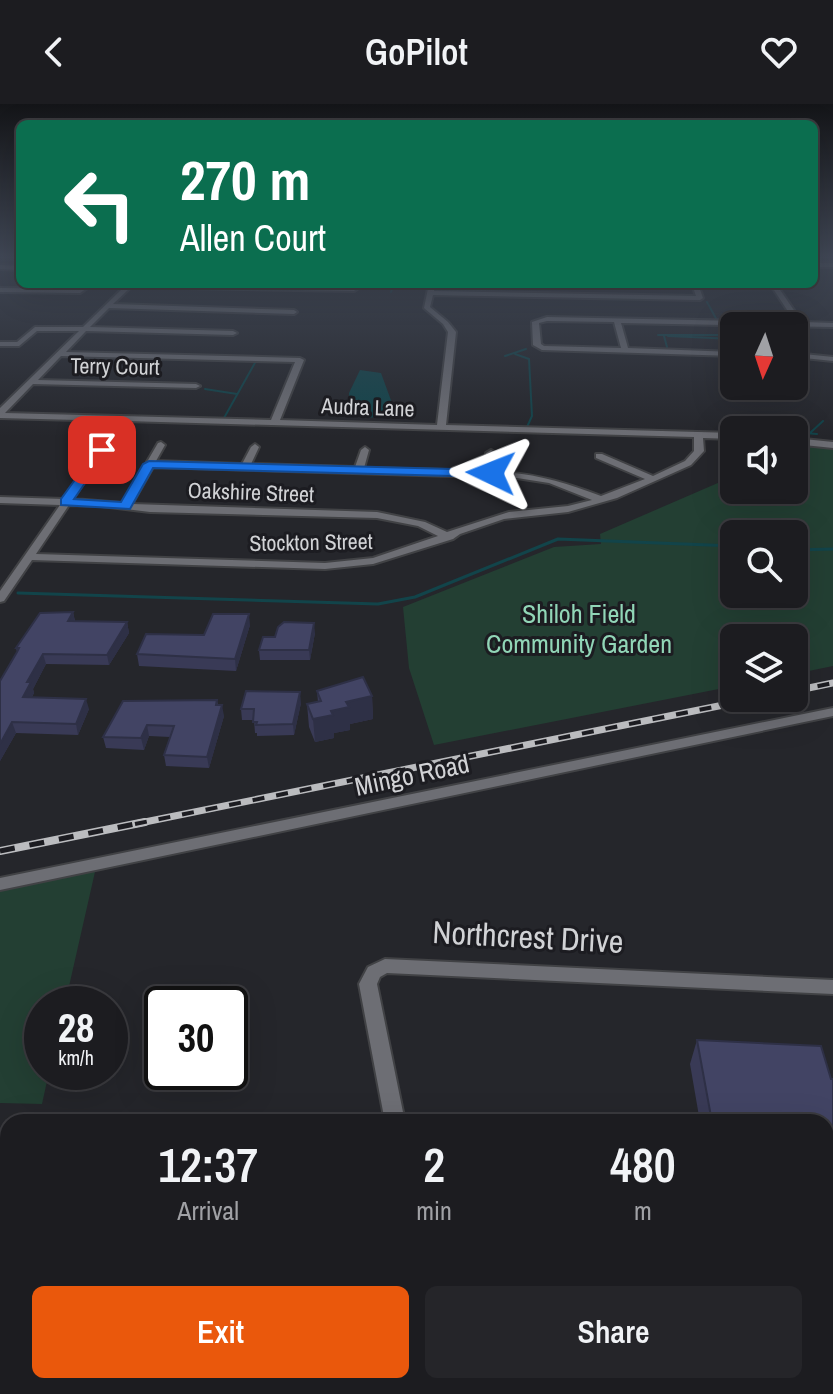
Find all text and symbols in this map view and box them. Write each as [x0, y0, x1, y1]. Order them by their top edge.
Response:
text: GoPilot [365, 28, 468, 76]
icon: back [32, 30, 76, 74]
icon: heart [757, 30, 801, 74]
text: 270 m [180, 142, 310, 217]
icon: left [48, 152, 152, 256]
text: Allen Court [180, 214, 326, 262]
north arrow [720, 312, 808, 400]
map controls [720, 312, 808, 712]
street label: Terry Court [70, 350, 160, 382]
street label: Audra Lane [320, 390, 415, 424]
pin [68, 416, 136, 484]
button: sound [720, 416, 808, 504]
icon: arrive [80, 428, 124, 472]
position arrow [449, 431, 533, 515]
street label: Oakshire Street [187, 475, 315, 509]
button: search [720, 520, 808, 608]
street label: Stockton Street [249, 526, 373, 558]
park label: Shiloh Field Community Garden [486, 596, 672, 661]
button: layers [720, 624, 808, 712]
street label: Mingo Road [351, 745, 472, 804]
street label: Northcrest Drive [432, 910, 625, 963]
speed limit sign: 30 [144, 986, 248, 1090]
text: 28 [58, 1001, 94, 1054]
text: km/h [58, 1044, 94, 1071]
text: 12:37 [158, 1132, 258, 1197]
text: 2 [423, 1132, 445, 1197]
text: 480 [610, 1132, 676, 1197]
text: Arrival [177, 1193, 239, 1228]
text: min [416, 1193, 452, 1228]
text: m [634, 1193, 652, 1228]
button: Exit [32, 1286, 409, 1378]
button: Share [425, 1286, 802, 1378]

